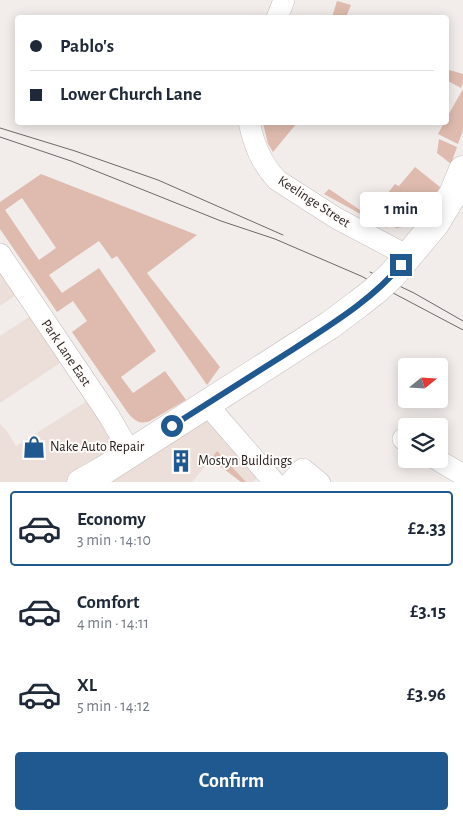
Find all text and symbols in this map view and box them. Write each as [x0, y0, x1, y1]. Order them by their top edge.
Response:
text: Pablo's [60, 37, 114, 56]
text: Lower Church Lane [60, 85, 202, 104]
street label: Keelinge Street [275, 174, 353, 231]
callout: 1 min [360, 192, 442, 228]
text: 1 min [384, 201, 418, 217]
route end [390, 254, 412, 276]
street label: Park Lane East [39, 317, 94, 389]
north arrow [398, 358, 448, 408]
map controls [398, 358, 448, 468]
route start [161, 415, 183, 437]
button: layers [398, 418, 448, 468]
shop icon: Nake Auto Repair [21, 434, 47, 460]
place label: Nake Auto Repair [50, 440, 145, 454]
building icon: Mostyn Buildings [168, 448, 194, 474]
place label: Mostyn Buildings [198, 454, 292, 468]
icon: car [17, 506, 62, 551]
text: Economy [77, 510, 146, 529]
text: £2.33 [408, 519, 446, 538]
text: 3 min · 14:10 [77, 532, 151, 548]
icon: car [17, 589, 62, 634]
text: Comfort [77, 593, 139, 612]
text: £3.15 [410, 602, 446, 621]
text: 4 min · 14:11 [77, 615, 149, 631]
icon: car [17, 672, 62, 717]
text: XL [77, 676, 97, 695]
text: £3.96 [407, 685, 446, 704]
text: 5 min · 14:12 [77, 698, 150, 714]
button: Confirm [15, 752, 448, 810]

